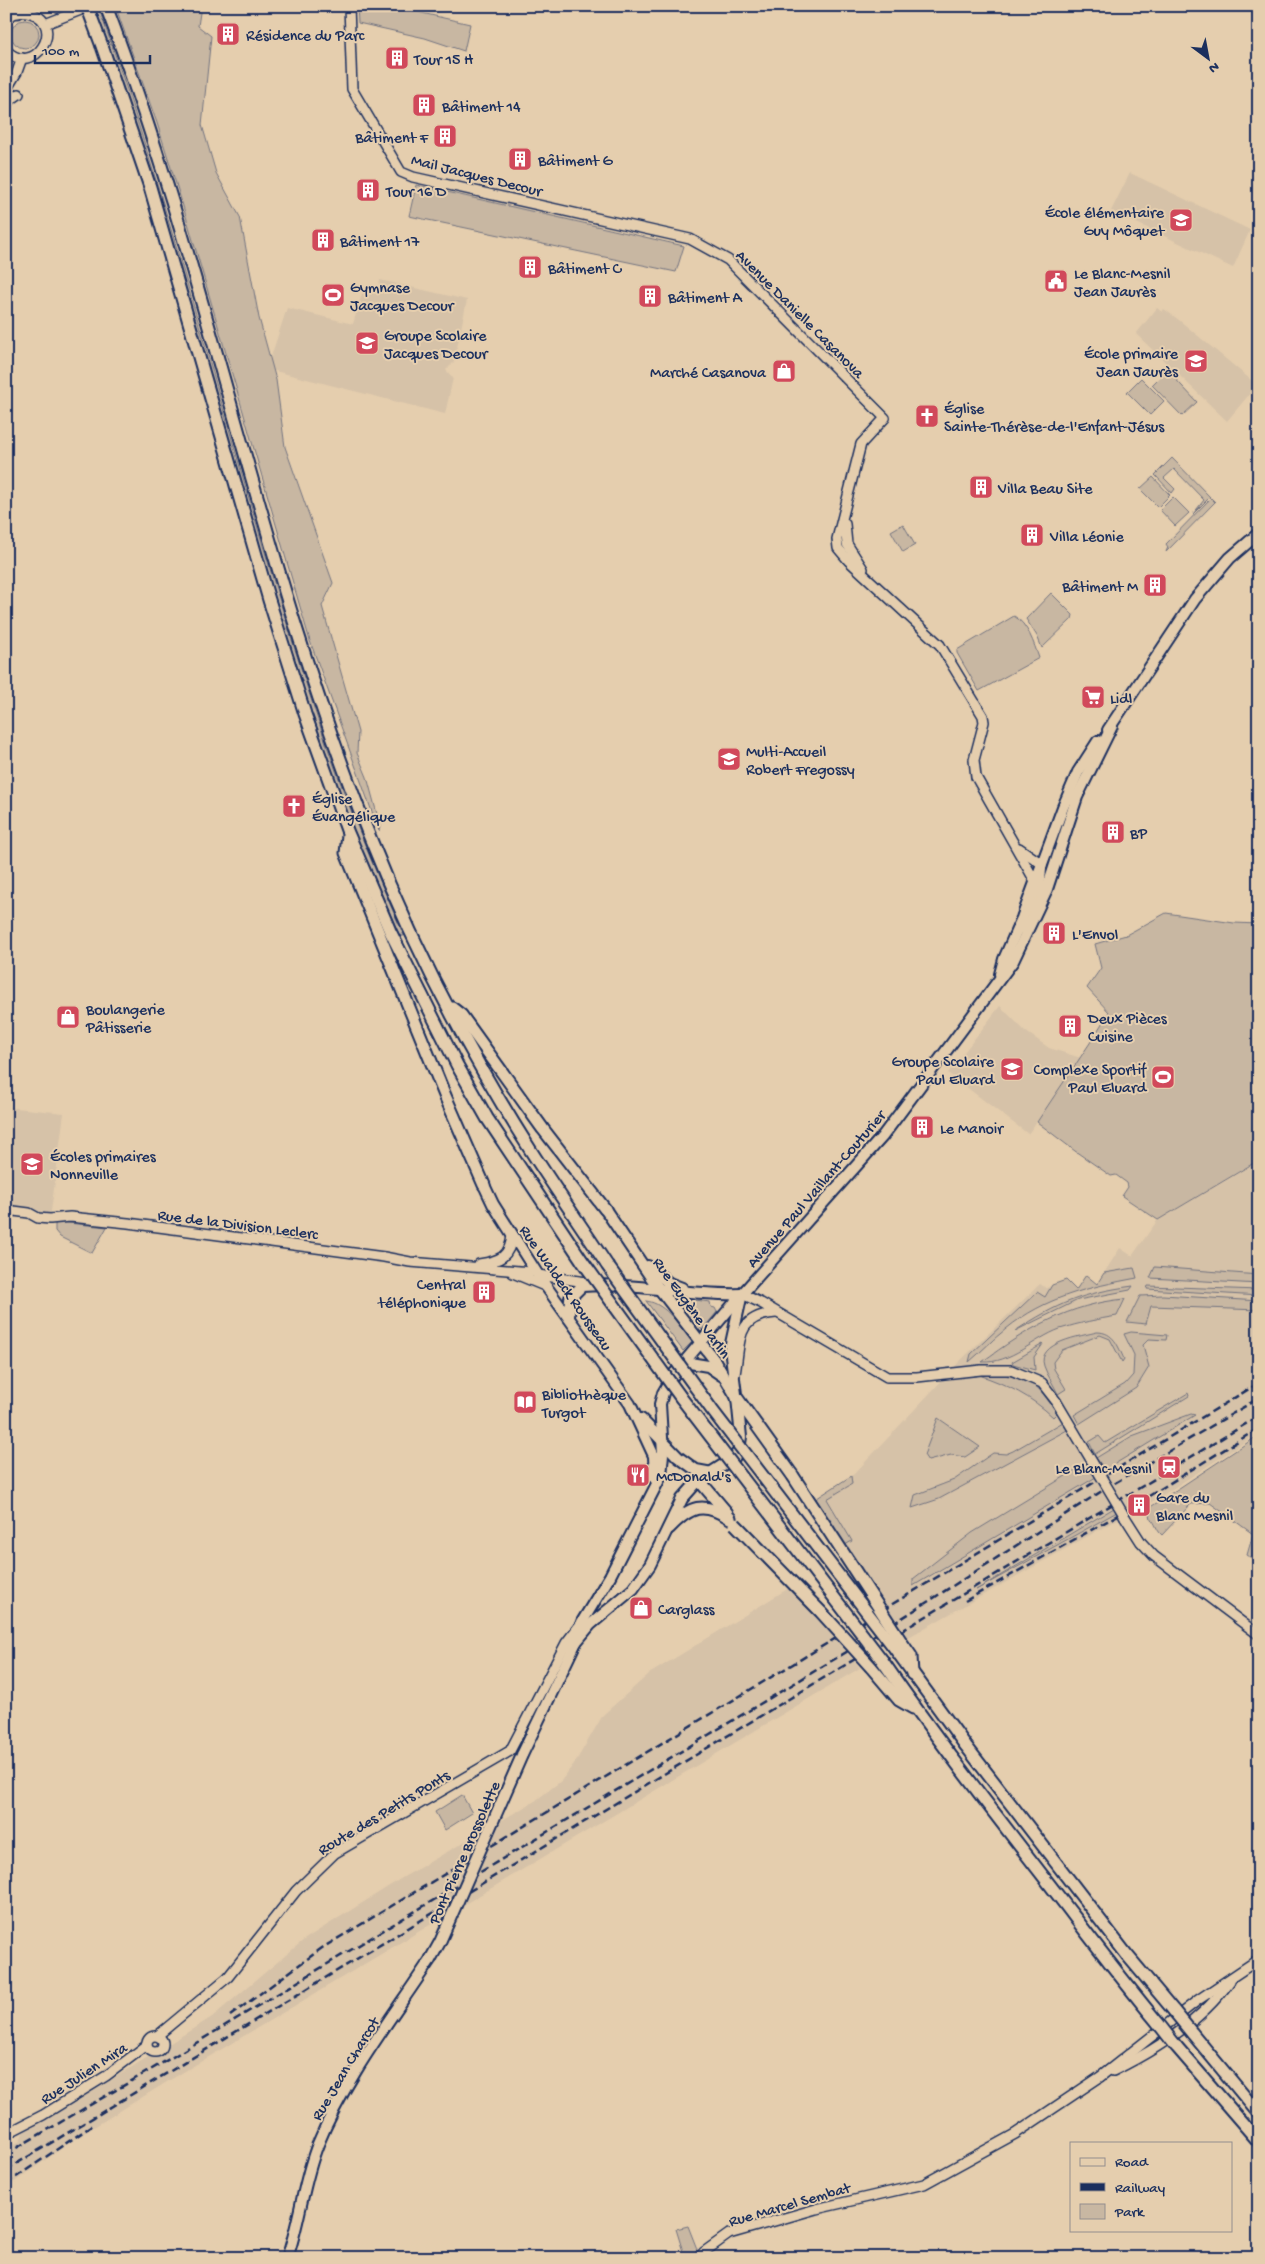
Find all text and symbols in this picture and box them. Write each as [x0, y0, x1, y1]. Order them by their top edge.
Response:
building icon: Résidence du Parc [215, 21, 241, 47]
place label: Résidence du Parc [246, 28, 365, 47]
scale bar [35, 32, 150, 64]
north arrow [1182, 32, 1232, 82]
text: 100 m [41, 43, 80, 61]
building icon: Tour 15 H [384, 45, 410, 71]
place label: Tour 15 H [413, 52, 474, 71]
text: N [1205, 57, 1222, 77]
building icon: Bâtiment 14 [411, 92, 437, 118]
place label: Bâtiment 14 [441, 99, 521, 118]
building icon: Bâtiment F [432, 123, 458, 149]
place label: Bâtiment F [354, 130, 429, 149]
building icon: Bâtiment G [507, 146, 533, 172]
street label: Mail Jacques Decour [409, 152, 545, 203]
place label: Bâtiment G [537, 153, 614, 172]
building icon: Tour 16 D [355, 177, 381, 203]
place label: Tour 16 D [385, 184, 447, 203]
place label: École élémentaire Guy Môquet [1045, 205, 1165, 242]
school or university icon: École élémentaire Guy Môquet [1168, 207, 1194, 233]
building icon: Bâtiment 17 [310, 227, 336, 253]
place label: Bâtiment 17 [339, 234, 420, 253]
street label: Avenue Danielle Casanova [730, 247, 867, 384]
building icon: Bâtiment C [517, 254, 543, 280]
place label: Bâtiment C [547, 261, 623, 280]
place label: Le Blanc-Mesnil Jean Jaurès [1074, 266, 1170, 303]
public building icon: Le Blanc-Mesnil Jean Jaurès [1043, 268, 1069, 294]
place label: Gymnase Jacques Decour [350, 280, 455, 317]
sports icon: Gymnase Jacques Decour [320, 282, 346, 308]
building icon: Bâtiment A [637, 283, 663, 309]
place label: Bâtiment A [667, 290, 744, 309]
place label: Groupe Scolaire Jacques Decour [384, 328, 489, 365]
school or university icon: Groupe Scolaire Jacques Decour [354, 330, 380, 356]
place label: École primaire Jean Jaurès [1084, 346, 1179, 383]
school or university icon: École primaire Jean Jaurès [1183, 348, 1209, 374]
shop icon: Marché Casanova [771, 358, 797, 384]
place label: Marché Casanova [650, 365, 767, 384]
place label: Église Sainte-Thérèse-de-l'Enfant-Jésus [944, 401, 1165, 438]
church icon: Église Sainte-Thérèse-de-l'Enfant-Jésus [914, 403, 940, 429]
building icon: Villa Beau Site [968, 474, 994, 500]
place label: Villa Beau Site [997, 481, 1093, 500]
building icon: Villa Léonie [1019, 522, 1045, 548]
place label: Villa Léonie [1049, 529, 1125, 548]
building icon: Bâtiment M [1142, 572, 1168, 598]
place label: Bâtiment M [1061, 579, 1139, 598]
supermarket icon: Lidl [1080, 684, 1106, 710]
place label: Lidl [1110, 691, 1132, 710]
place label: Multi-Accueil Robert Fregossy [746, 744, 855, 781]
school or university icon: Multi-Accueil Robert Fregossy [716, 746, 742, 772]
place label: Église Évangélique [312, 791, 396, 828]
church icon: Église Évangélique [281, 793, 307, 819]
building icon: BP [1100, 819, 1126, 845]
place label: BP [1129, 826, 1147, 845]
building icon: L'Envol [1041, 920, 1067, 946]
place label: L'Envol [1072, 927, 1118, 946]
place label: Boulangerie Pâtisserie [85, 1002, 165, 1039]
shop icon: Boulangerie Pâtisserie [55, 1004, 81, 1030]
place label: Deux Pièces Cuisine [1087, 1011, 1168, 1048]
building icon: Deux Pièces Cuisine [1057, 1013, 1083, 1039]
place label: Groupe Scolaire Paul Eluard [892, 1054, 996, 1091]
school or university icon: Groupe Scolaire Paul Eluard [999, 1056, 1025, 1082]
place label: Complexe Sportif Paul Eluard [1033, 1062, 1148, 1099]
sports icon: Complexe Sportif Paul Eluard [1150, 1064, 1176, 1090]
street label: Avenue Paul Vaillant-Couturier [744, 1107, 892, 1273]
building icon: Le Manoir [909, 1114, 935, 1140]
place label: Le Manoir [940, 1121, 1004, 1140]
place label: Écoles primaires Nonneville [50, 1149, 157, 1186]
school or university icon: Écoles primaires Nonneville [19, 1151, 45, 1177]
street label: Rue de la Division Leclerc [156, 1207, 319, 1246]
street label: Rue Waldeck Rousseau [514, 1223, 615, 1356]
street label: Rue Eugène Varlin [647, 1255, 733, 1364]
place label: Central téléphonique [377, 1277, 467, 1314]
building icon: Central téléphonique [471, 1279, 497, 1305]
place label: Bibliothèque Turgot [541, 1387, 627, 1424]
library icon: Bibliothèque Turgot [512, 1389, 538, 1415]
station icon: Le Blanc-Mesnil [1156, 1454, 1182, 1480]
place label: Le Blanc-Mesnil [1056, 1461, 1152, 1480]
restaurant icon: McDonald's [625, 1462, 651, 1488]
place label: McDonald's [656, 1469, 732, 1488]
place label: Gare du Blanc Mesnil [1155, 1490, 1233, 1527]
building icon: Gare du Blanc Mesnil [1126, 1492, 1152, 1518]
shop icon: Carglass [628, 1595, 654, 1621]
place label: Carglass [658, 1602, 716, 1621]
street label: Route des Petits Ponts [315, 1767, 455, 1861]
street label: Pont Pierre Brossolette [426, 1778, 507, 1929]
street label: Rue Jean Charcot [309, 2013, 386, 2125]
street label: Rue Julien Mira [38, 2039, 133, 2110]
legend [1070, 2142, 1232, 2232]
text: Road [1115, 2154, 1149, 2172]
street label: Rue Marcel Sembat [727, 2180, 854, 2233]
text: Railway [1115, 2180, 1166, 2198]
text: Park [1114, 2204, 1145, 2222]

